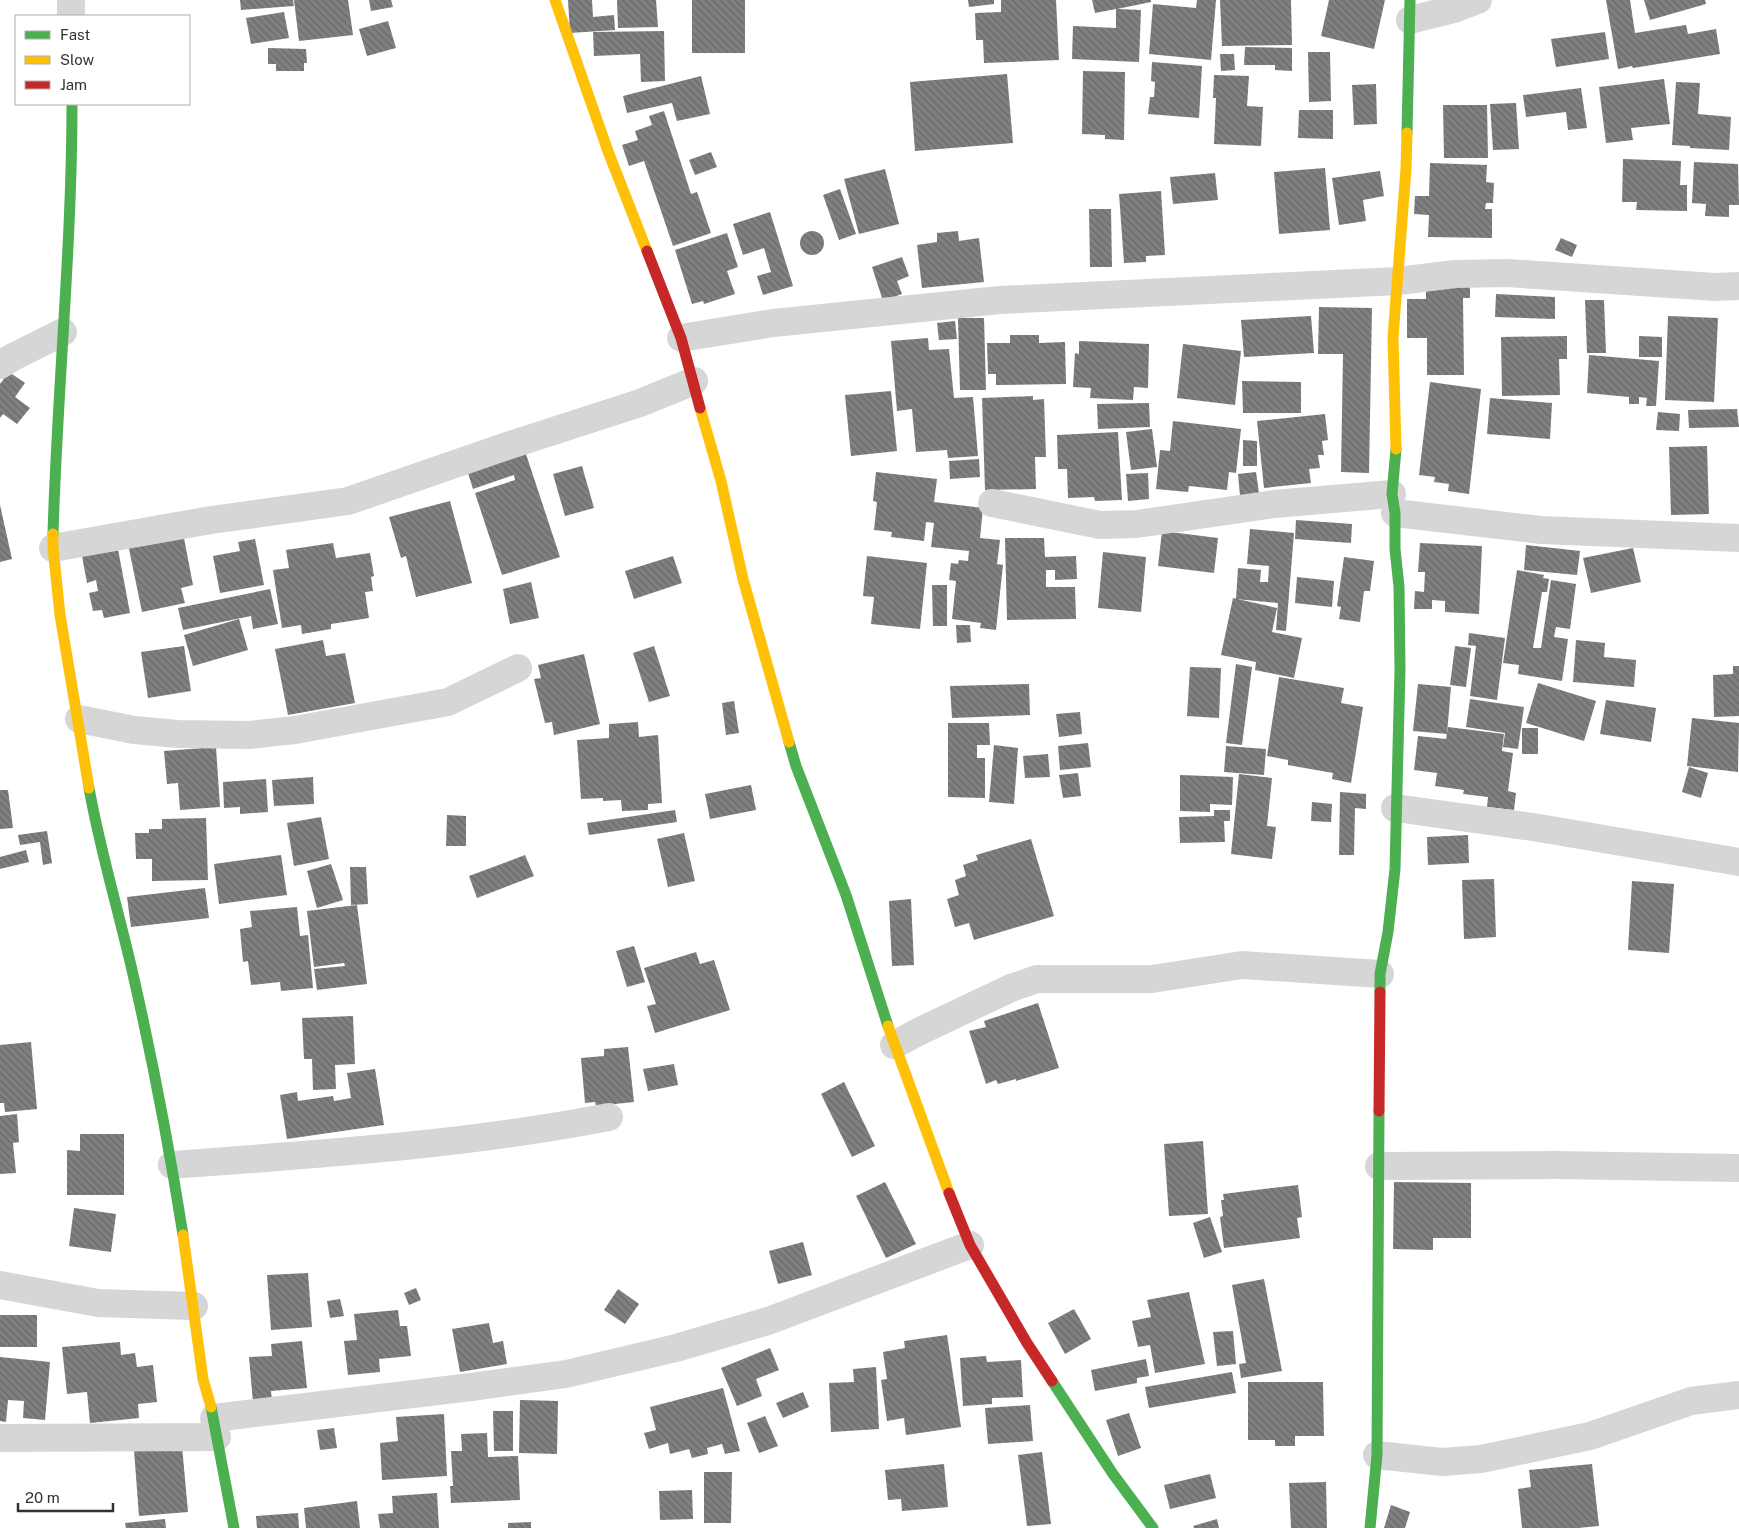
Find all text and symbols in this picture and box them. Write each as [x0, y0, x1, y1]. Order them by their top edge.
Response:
legend [15, 15, 190, 105]
text: Fast [60, 26, 90, 43]
text: Slow [60, 51, 95, 68]
text: Jam [60, 76, 87, 93]
scale bar [18, 1480, 112, 1512]
text: 20 m [25, 1489, 60, 1506]

